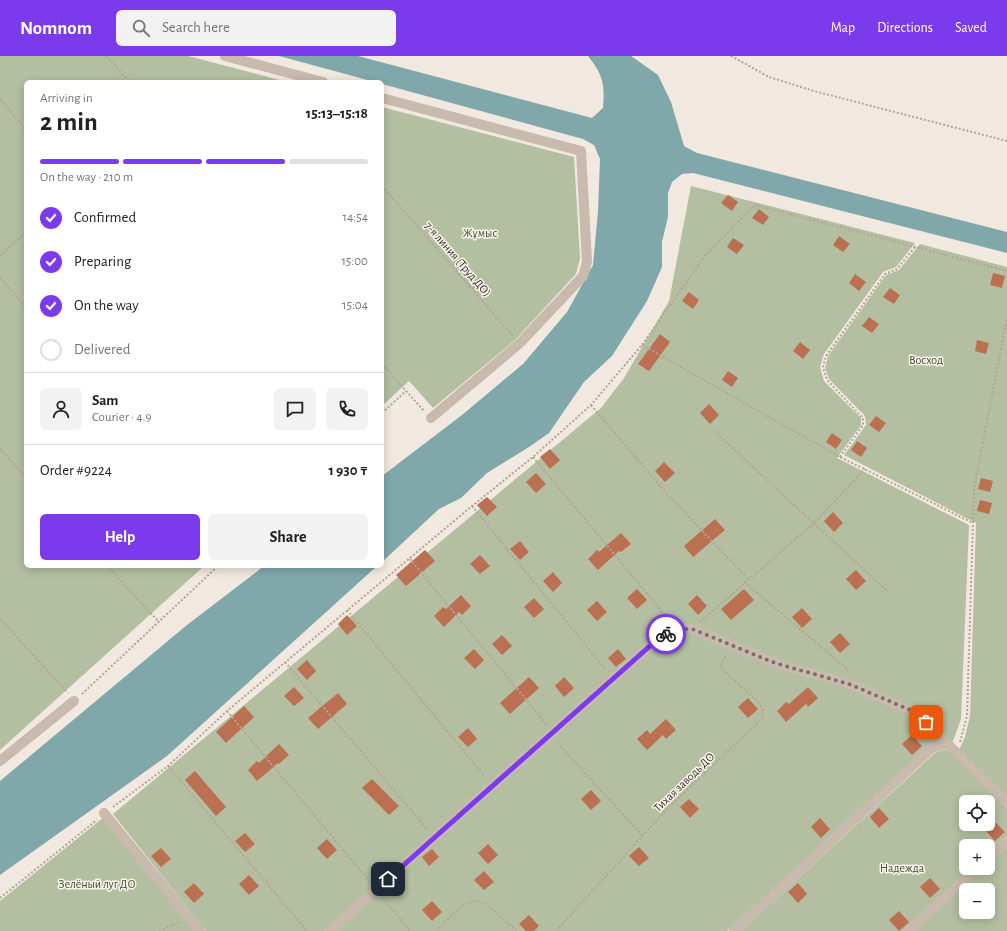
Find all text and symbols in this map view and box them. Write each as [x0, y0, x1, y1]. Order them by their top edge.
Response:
search box [116, 10, 396, 46]
icon: search [130, 17, 152, 39]
text: Nomnom [20, 19, 92, 38]
text: Search here [162, 20, 230, 35]
text: Map [831, 21, 855, 35]
text: Directions [877, 21, 933, 35]
text: Saved [955, 21, 987, 35]
text: Arriving in [40, 92, 93, 105]
text: 15:13–15:18 [306, 106, 368, 121]
text: 2 min [40, 109, 98, 135]
text: On the way · 210 m [40, 171, 133, 184]
icon: check [40, 207, 62, 229]
text: Confirmed [74, 210, 136, 225]
text: 14:54 [343, 211, 368, 224]
street label: 7-я линия (Труд ДО) [422, 219, 494, 299]
park label: Жұмыс [463, 227, 497, 239]
icon: check [40, 251, 62, 273]
text: Preparing [74, 254, 131, 269]
text: 15:00 [341, 255, 368, 268]
icon: check [40, 295, 62, 317]
text: On the way [74, 298, 139, 313]
text: 15:04 [342, 299, 368, 312]
text: Delivered [74, 342, 131, 357]
park label: Восход [909, 354, 943, 366]
button: person [40, 388, 82, 430]
button: chat [274, 388, 316, 430]
button: phone [326, 388, 368, 430]
text: Sam [92, 393, 118, 408]
text: Courier · 4.9 [92, 411, 152, 424]
text: Order #9224 [40, 463, 112, 478]
text: 1 930 ₸ [328, 463, 368, 478]
button: Help [40, 514, 200, 560]
button: Share [208, 514, 368, 560]
courier [646, 614, 686, 654]
icon: bike [655, 623, 677, 645]
pin [909, 705, 943, 739]
icon: bag [915, 711, 937, 733]
street label: Тихая заводь ДО [651, 750, 717, 814]
map controls [959, 795, 995, 919]
button: locate [959, 795, 995, 831]
button: + [959, 839, 995, 875]
pin [371, 862, 405, 896]
park label: Надежда [880, 862, 925, 874]
icon: home [377, 868, 399, 890]
park label: Зелёный луг ДО [58, 878, 136, 891]
button: − [959, 883, 995, 919]

